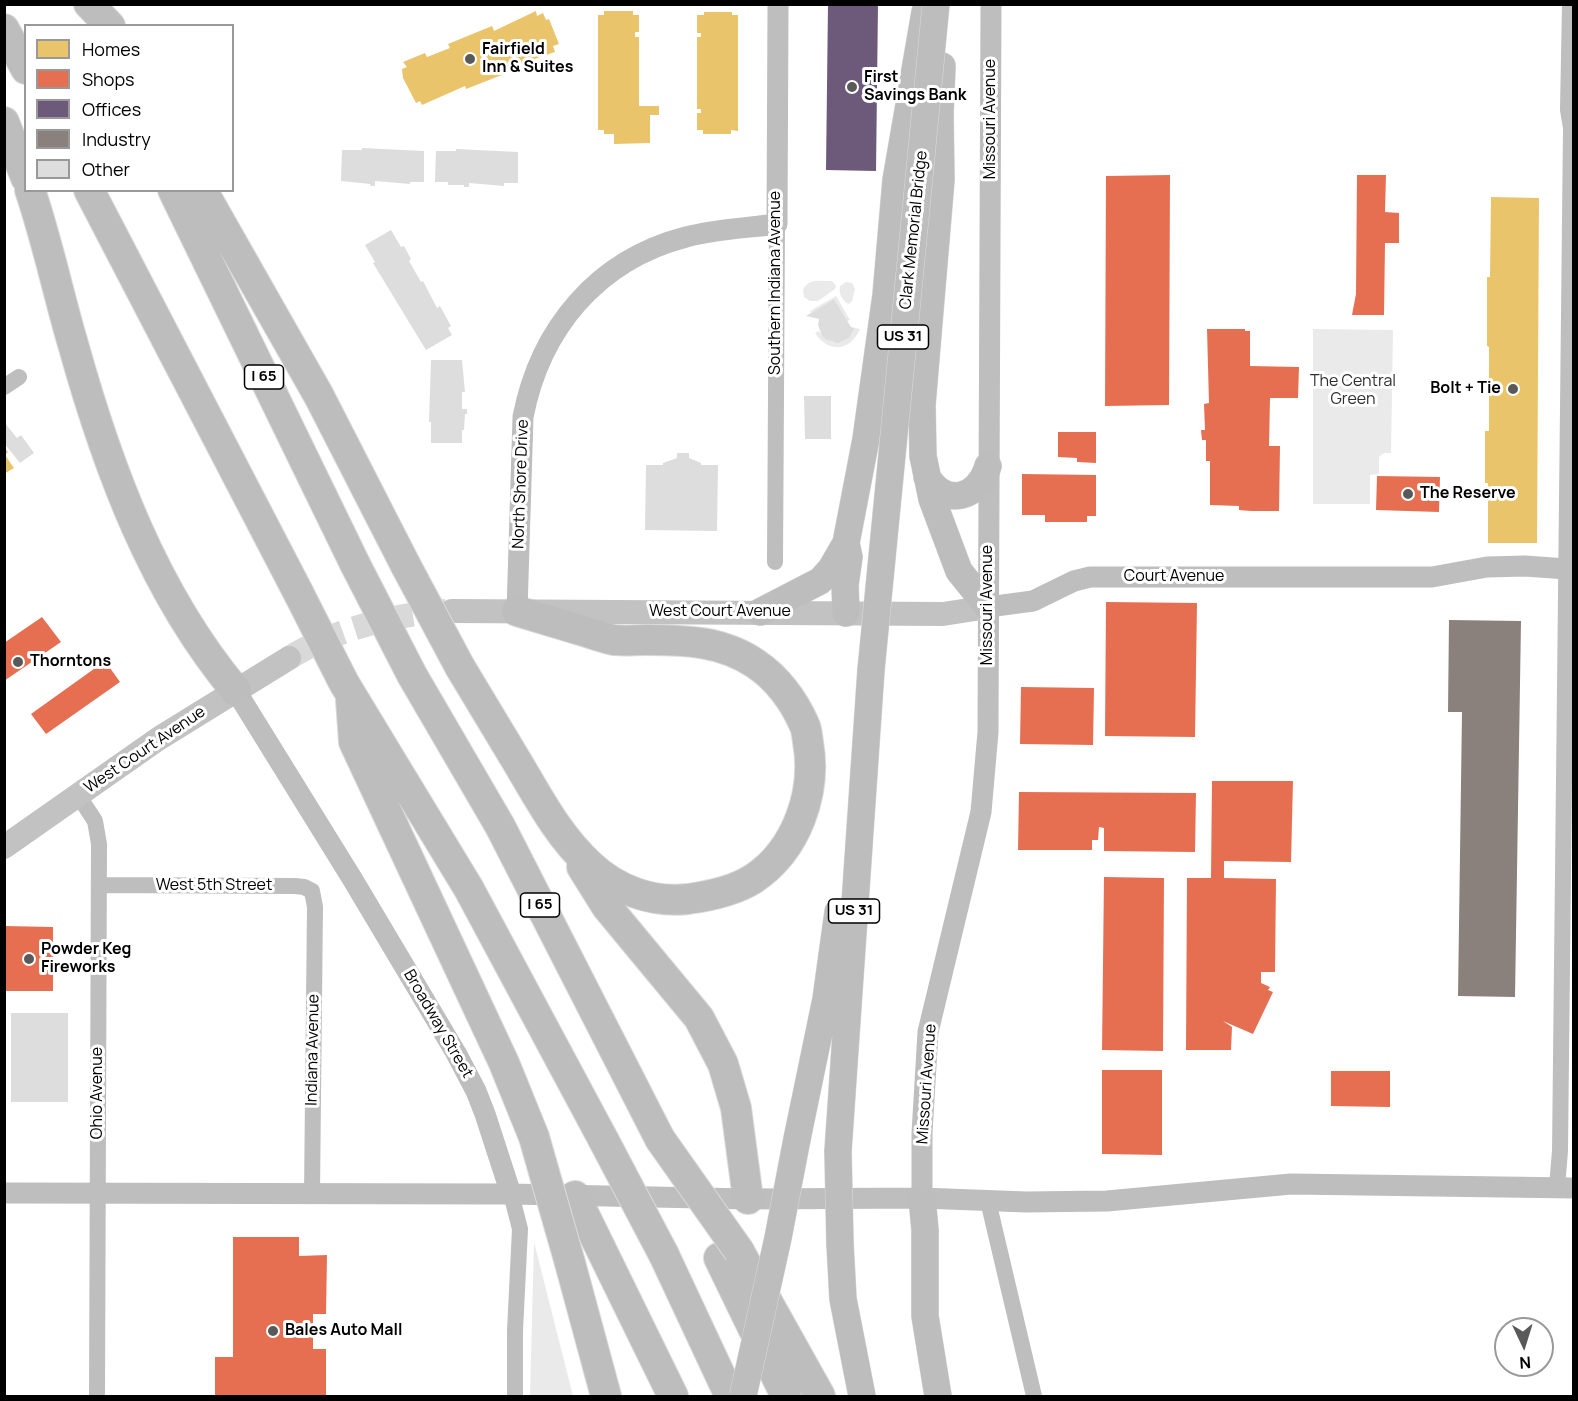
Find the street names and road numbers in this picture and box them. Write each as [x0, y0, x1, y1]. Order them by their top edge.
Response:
street label: Missouri Avenue [981, 59, 1001, 179]
street label: Clark Memorial Bridge [896, 150, 932, 310]
street label: Southern Indiana Avenue [766, 191, 786, 375]
road number: US 31 [878, 325, 928, 349]
road number: I 65 [244, 365, 284, 389]
street label: North Shore Drive [509, 419, 533, 549]
street label: Missouri Avenue [978, 545, 998, 665]
street label: Court Avenue [1124, 567, 1224, 587]
street label: West Court Avenue [649, 602, 791, 622]
street label: West Court Avenue [81, 702, 209, 798]
street label: West 5th Street [156, 876, 272, 896]
road number: I 65 [520, 893, 560, 917]
road number: US 31 [828, 899, 880, 923]
street label: Broadway Street [399, 966, 477, 1082]
street label: Indiana Avenue [302, 994, 324, 1106]
street label: Missouri Avenue [913, 1023, 941, 1145]
street label: Ohio Avenue [88, 1047, 108, 1139]

